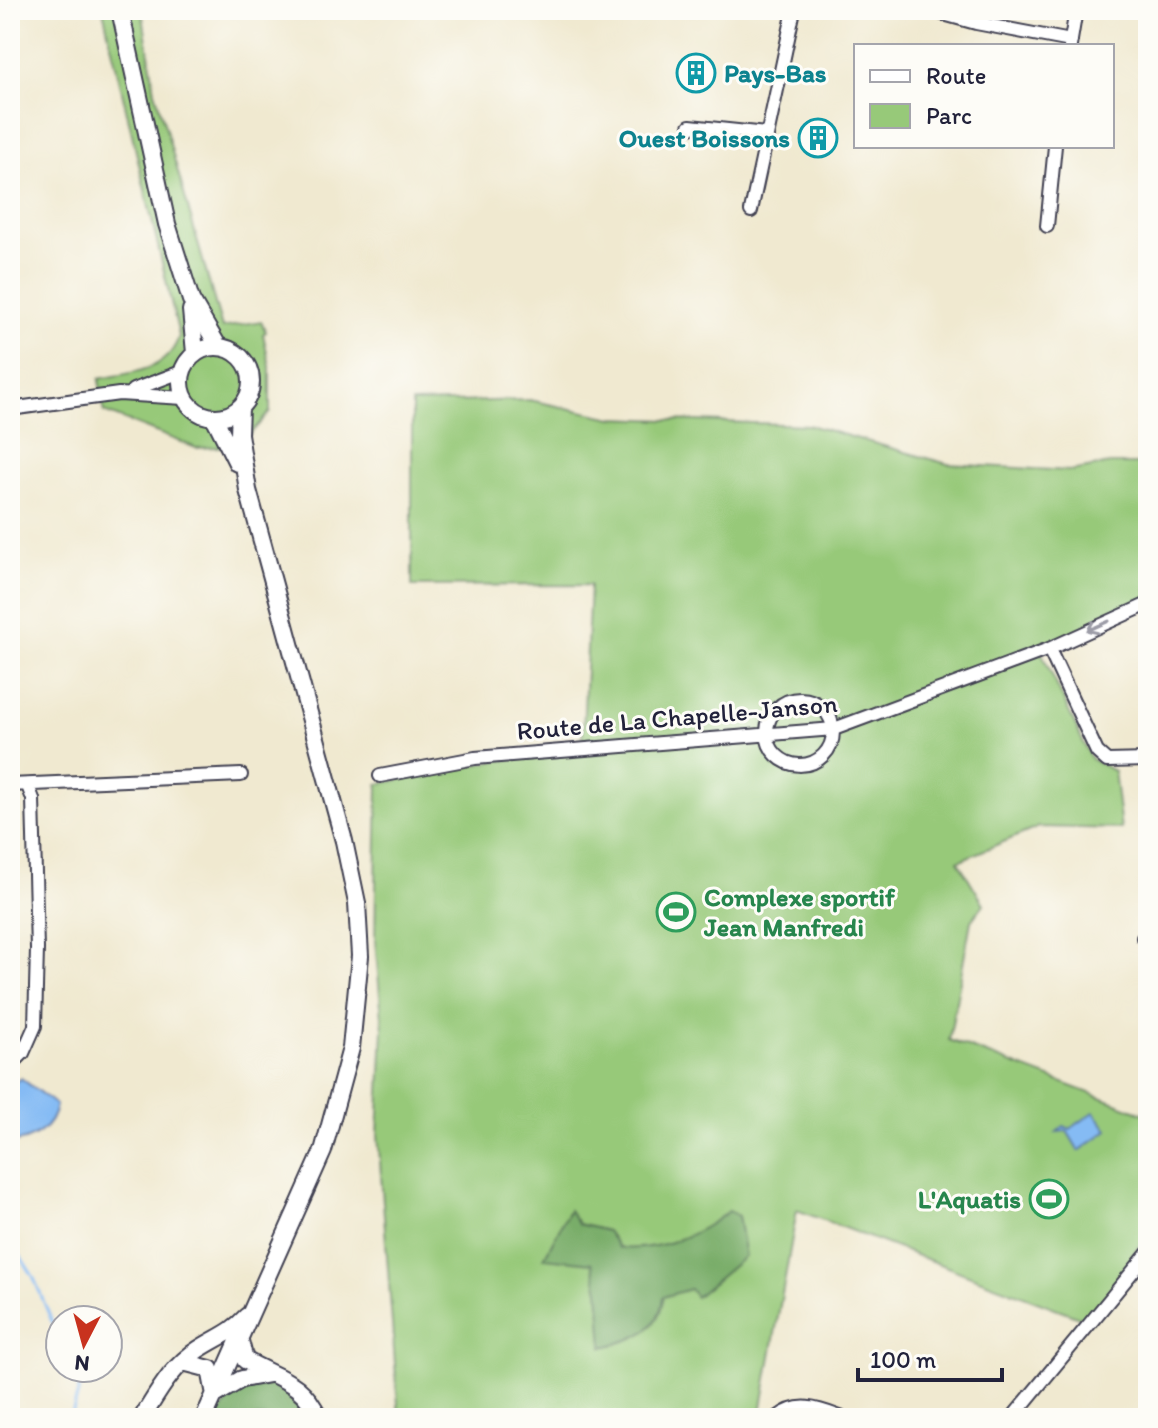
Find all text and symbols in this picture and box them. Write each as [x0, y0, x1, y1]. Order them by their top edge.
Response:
legend [854, 44, 1114, 148]
building icon: Pays-Bas [675, 52, 717, 94]
place label: Pays-Bas [724, 57, 827, 89]
text: Route [926, 61, 986, 90]
text: Parc [926, 101, 972, 130]
building icon: Ouest Boissons [797, 117, 839, 159]
place label: Ouest Boissons [619, 122, 790, 154]
one-way arrow [1086, 620, 1111, 635]
street label: Route de La Chapelle-Janson [515, 687, 839, 747]
place label: Complexe sportif Jean Manfredi [703, 881, 896, 943]
sports icon: Complexe sportif Jean Manfredi [655, 891, 697, 933]
sports icon: L'Aquatis [1028, 1178, 1070, 1220]
place label: L'Aquatis [918, 1183, 1021, 1215]
north arrow [44, 1304, 124, 1384]
scale bar [858, 1332, 1002, 1382]
text: 100 m [870, 1345, 936, 1374]
text: N [73, 1349, 91, 1378]

